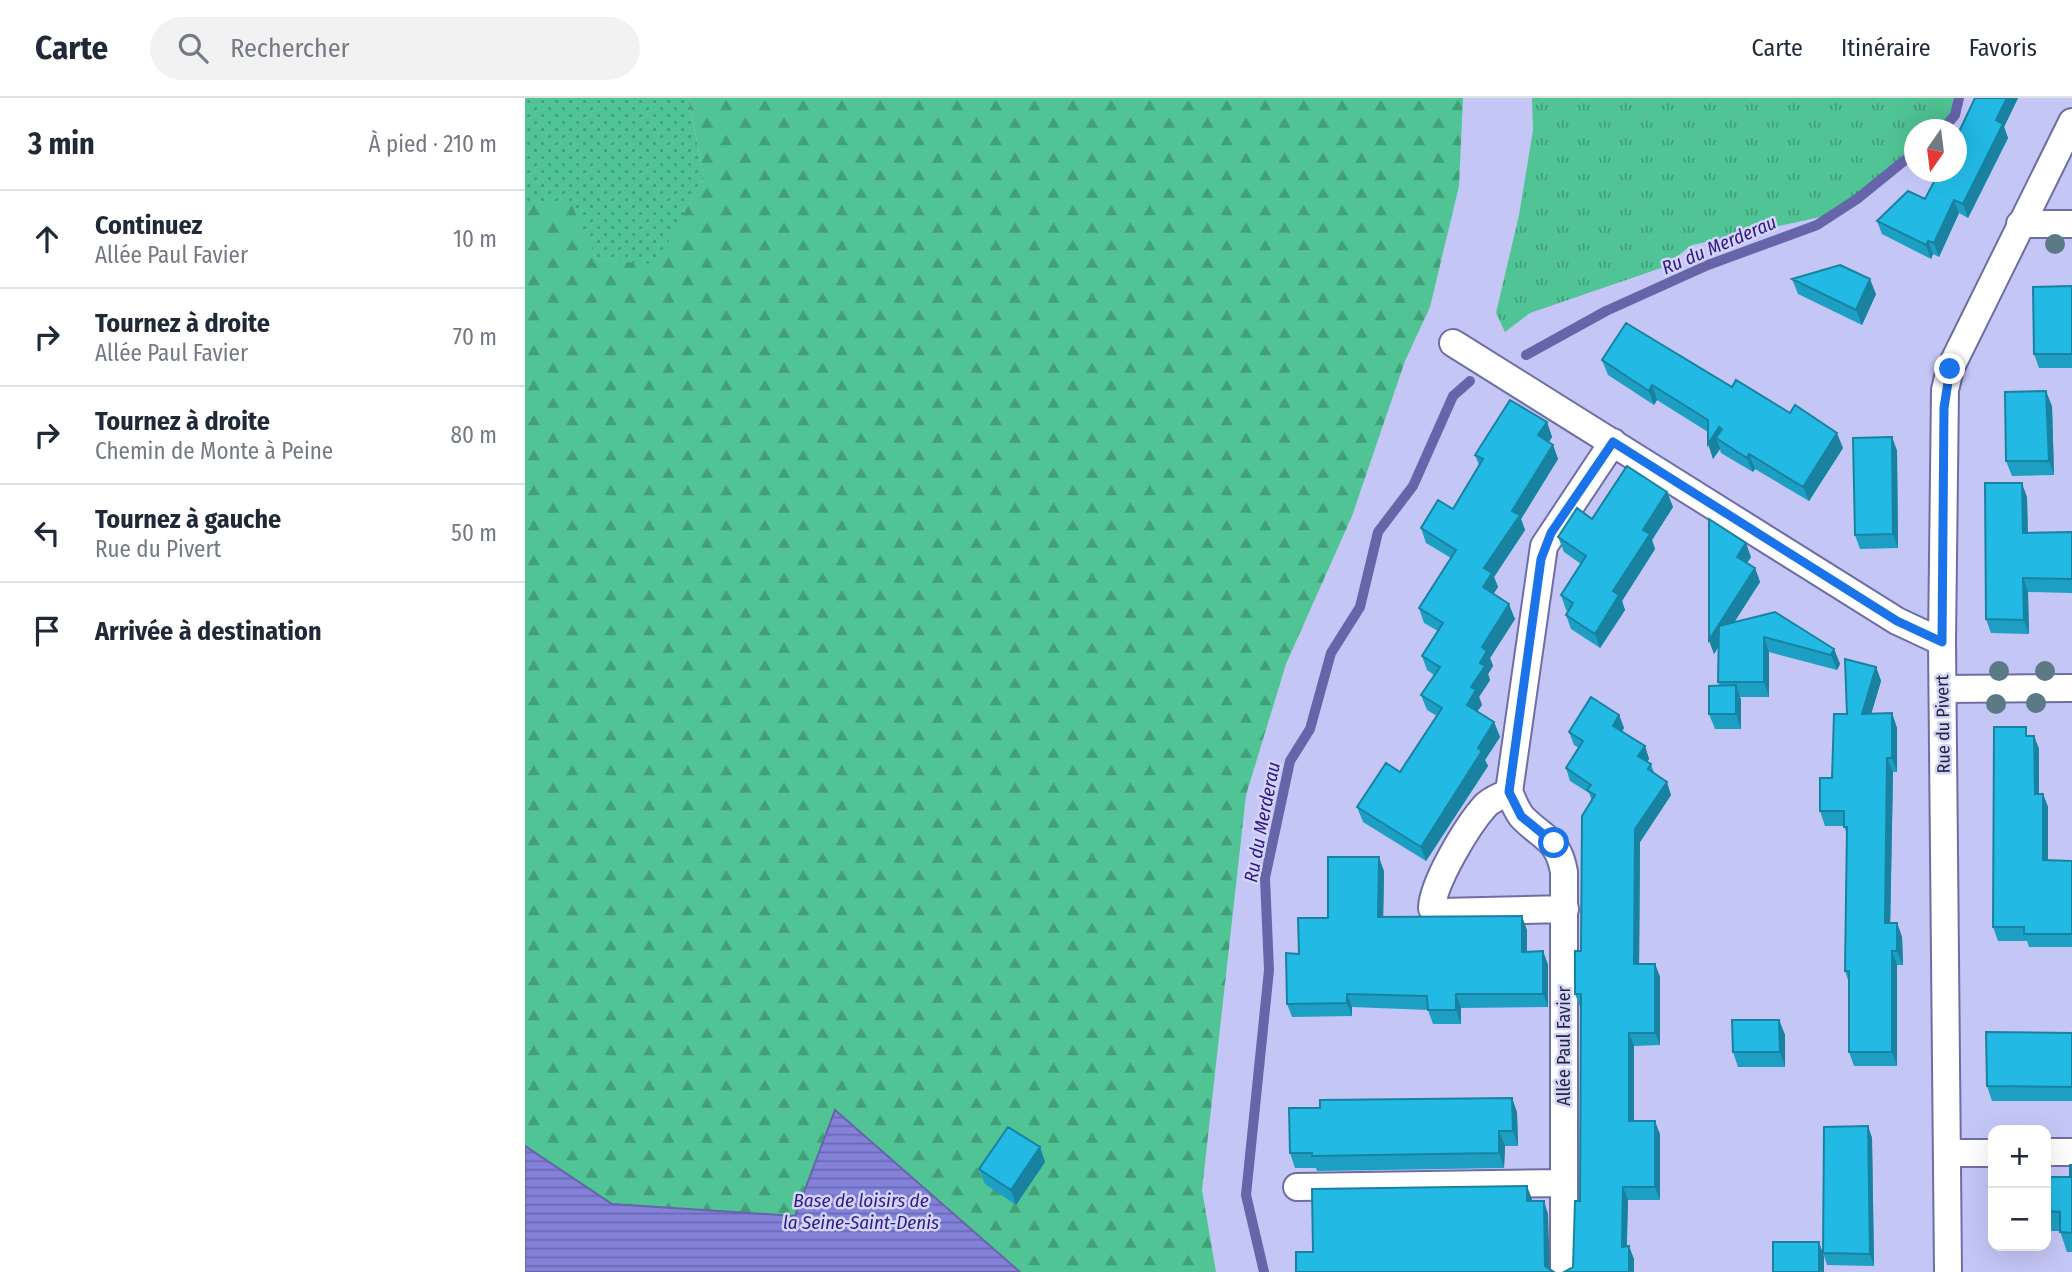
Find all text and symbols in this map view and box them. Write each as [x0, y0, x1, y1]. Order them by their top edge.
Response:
search box [150, 17, 640, 80]
text: Carte [35, 28, 108, 68]
icon: search [174, 29, 212, 67]
text: Rechercher [230, 33, 350, 64]
text: Carte [1752, 34, 1803, 62]
text: Itinéraire [1841, 34, 1931, 62]
text: Favoris [1969, 34, 2037, 62]
north arrow [1904, 119, 1967, 182]
text: 3 min [28, 126, 95, 162]
text: À pied · 210 m [368, 130, 497, 158]
text: Continuez [95, 210, 202, 241]
water label: Ru du Merderau [1658, 211, 1780, 279]
icon: ahead [28, 220, 66, 258]
text: 10 m [453, 225, 497, 253]
text: Allée Paul Favier [95, 241, 248, 269]
text: Tournez à droite [95, 308, 270, 339]
icon: right [28, 318, 66, 356]
text: 70 m [453, 323, 497, 351]
text: Allée Paul Favier [95, 339, 248, 367]
route end [1934, 353, 1965, 384]
text: Tournez à droite [95, 406, 270, 437]
icon: right [28, 416, 66, 454]
text: 80 m [450, 421, 497, 449]
text: Chemin de Monte à Peine [95, 437, 333, 465]
text: Tournez à gauche [95, 504, 281, 535]
icon: left [28, 514, 66, 552]
text: 50 m [451, 519, 497, 547]
text: Rue du Pivert [95, 535, 221, 563]
icon: arrive [28, 612, 66, 650]
text: Arrivée à destination [95, 616, 322, 647]
street label: Rue du Pivert [1931, 674, 1955, 773]
water label: Ru du Merderau [1239, 760, 1285, 884]
route start [1538, 827, 1569, 858]
street label: Allée Paul Favier [1553, 985, 1575, 1106]
map controls [1988, 1125, 2051, 1251]
button: + [1988, 1125, 2051, 1188]
button: − [1988, 1188, 2051, 1251]
water label: Base de loisirs de la Seine-Saint-Denis [783, 1189, 939, 1234]

